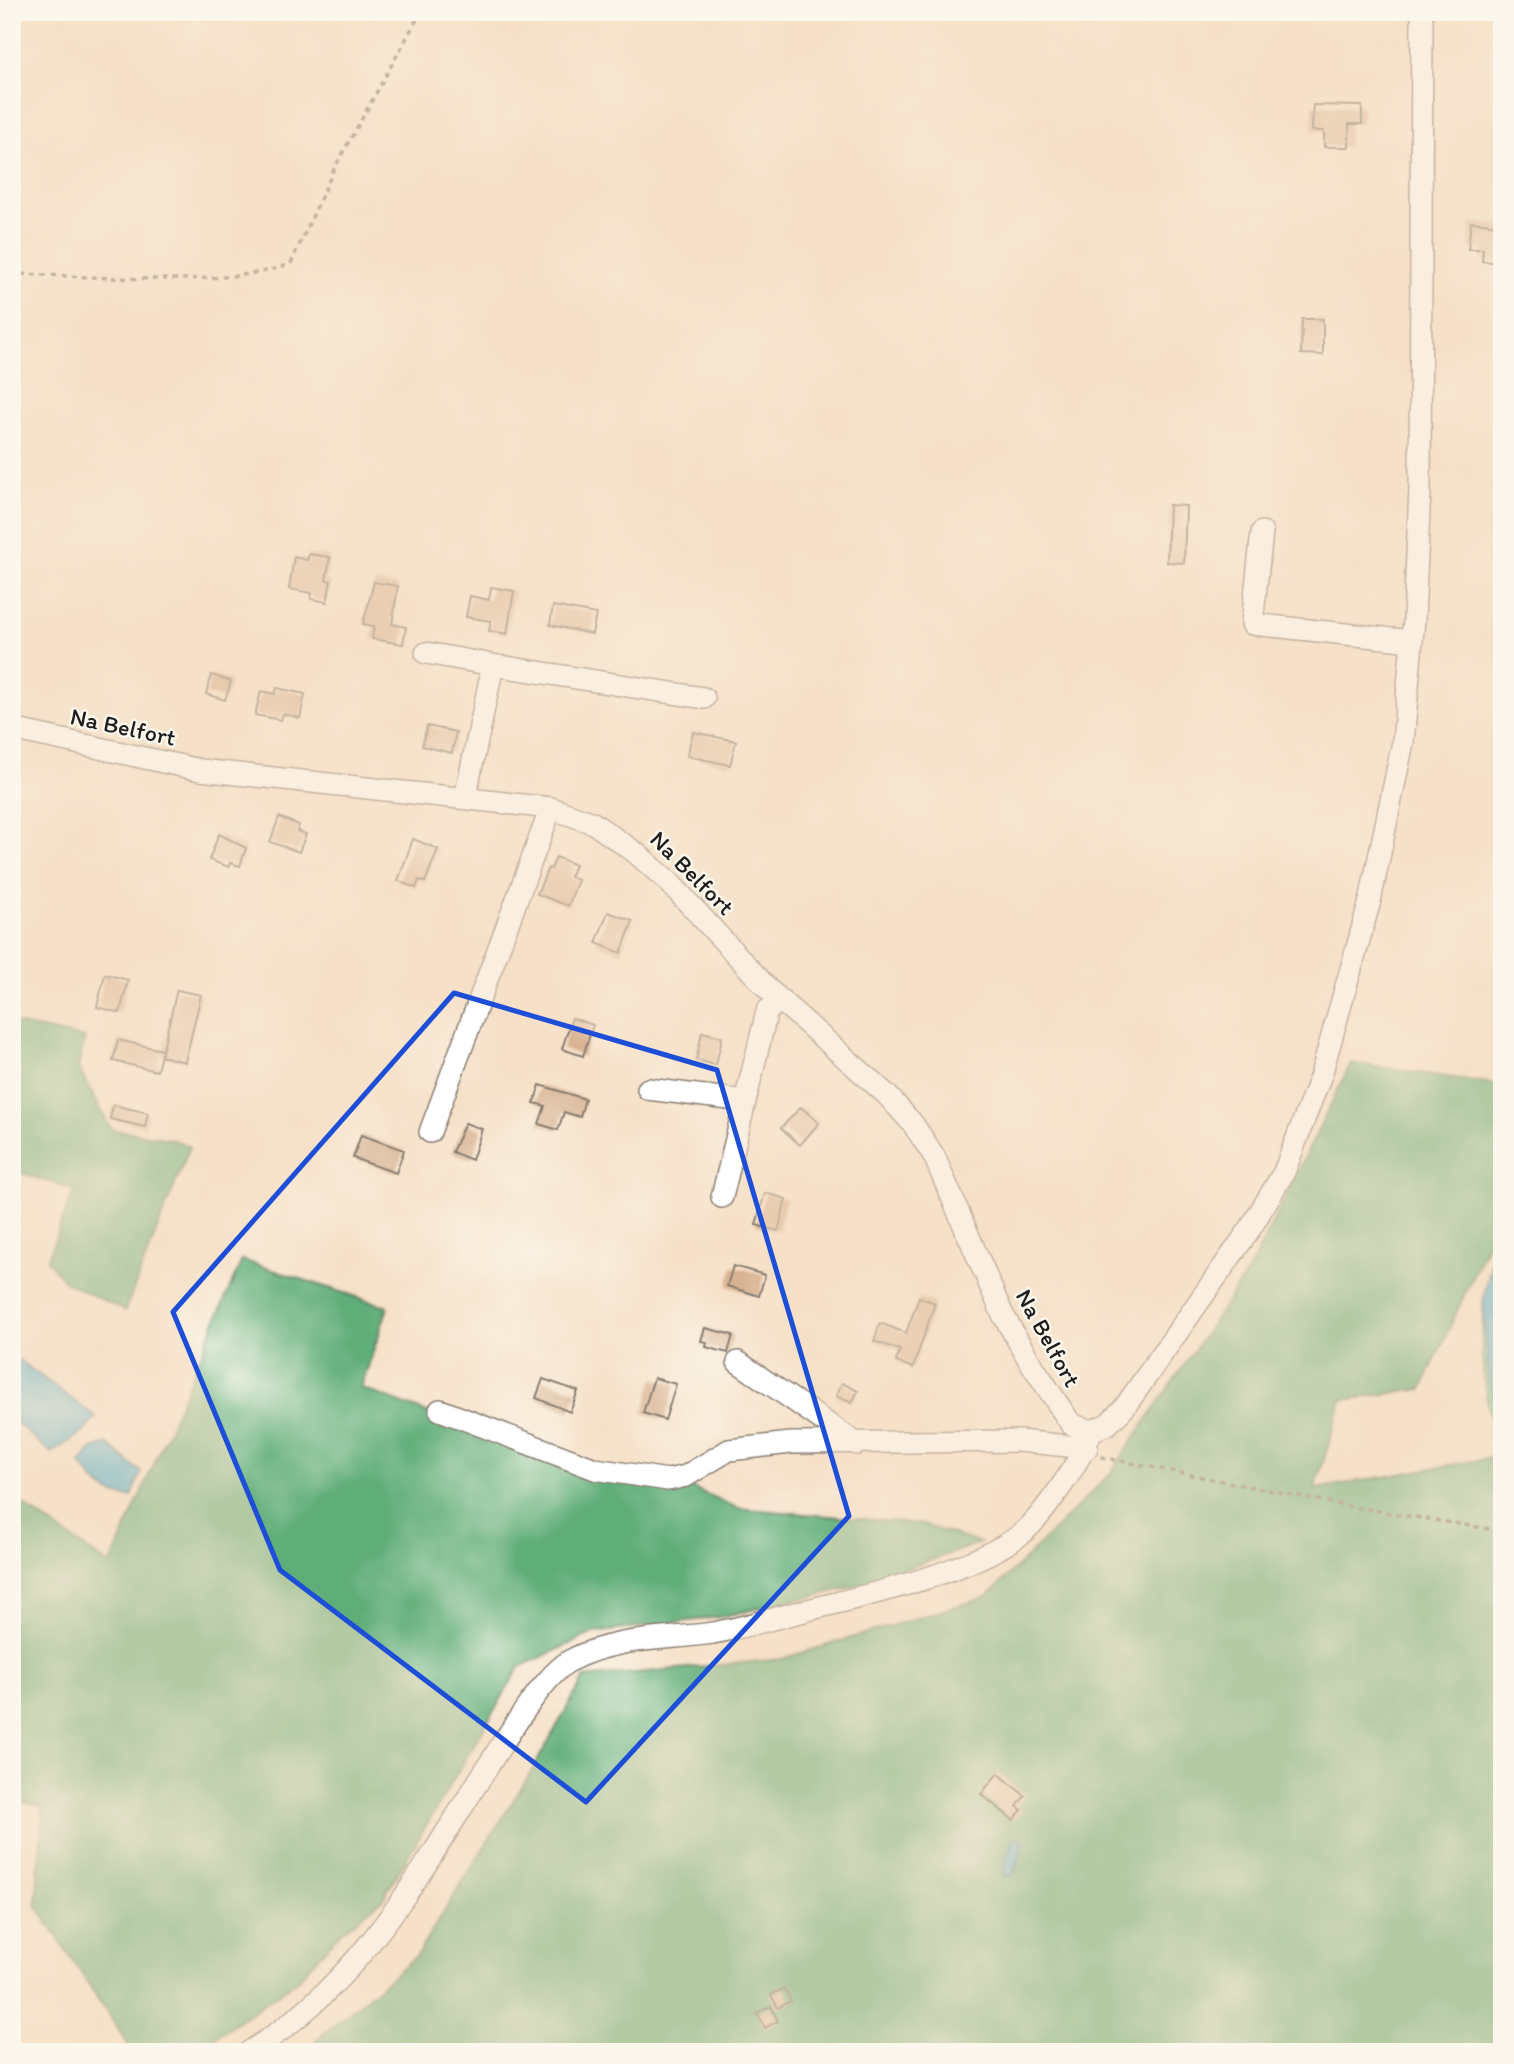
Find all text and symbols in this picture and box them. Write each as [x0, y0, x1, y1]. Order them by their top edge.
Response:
street label: Na Belfort [68, 701, 179, 752]
street label: Na Belfort [644, 824, 741, 921]
street label: Na Belfort [1010, 1284, 1087, 1392]

